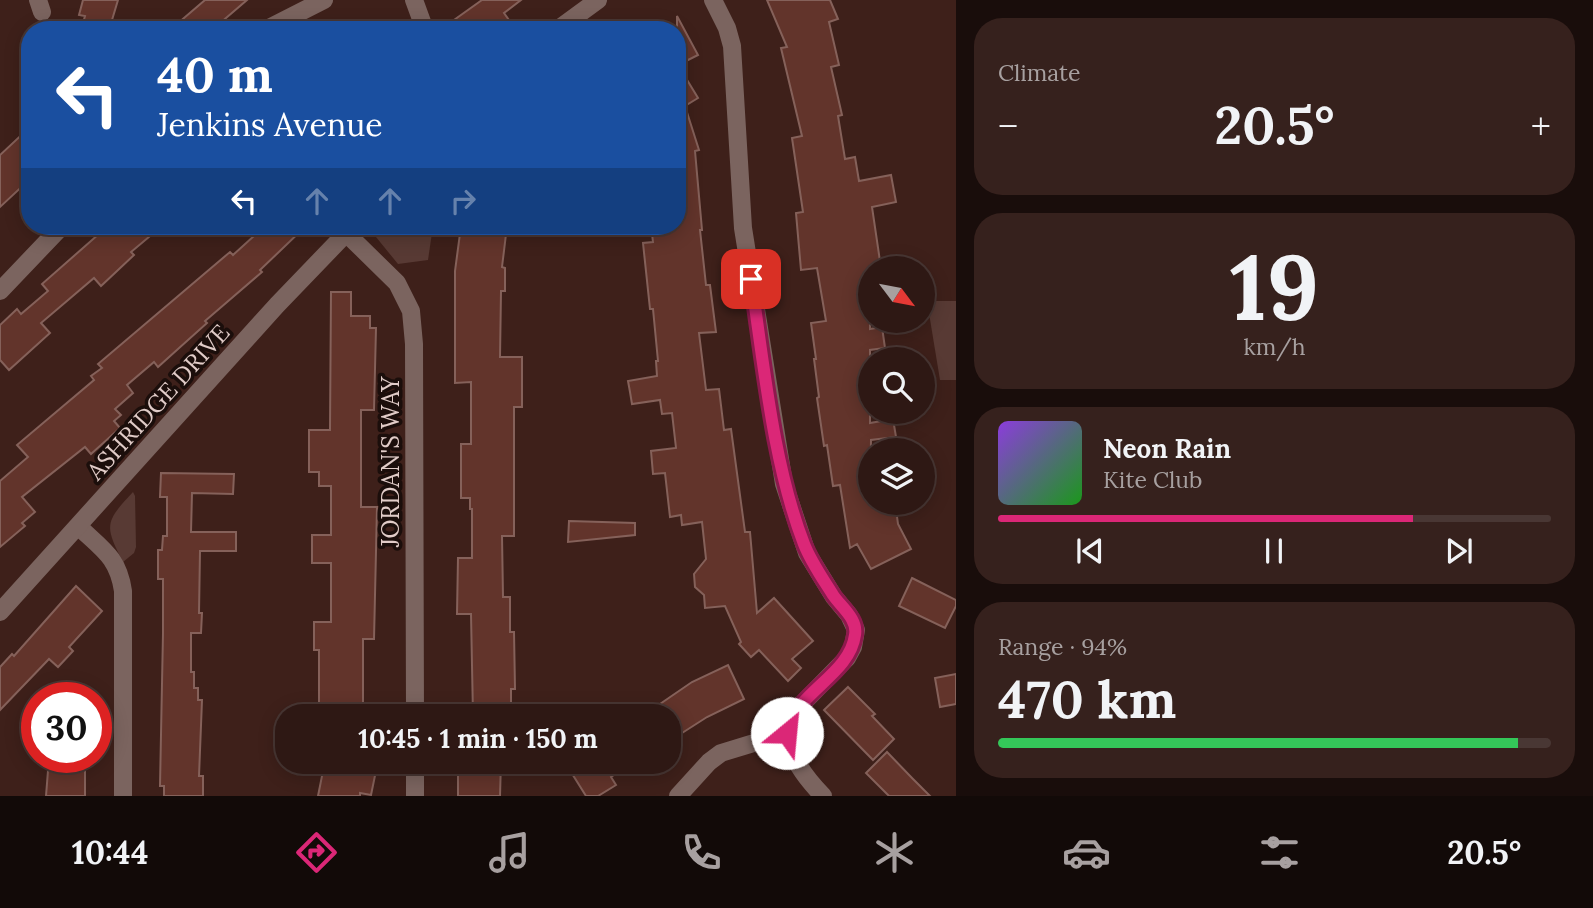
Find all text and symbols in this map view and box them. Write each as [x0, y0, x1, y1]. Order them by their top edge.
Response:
text: 40 m [157, 43, 273, 105]
icon: left [42, 49, 133, 140]
text: Climate [998, 58, 1080, 87]
text: 20.5° [1215, 92, 1334, 158]
text: − [998, 102, 1018, 150]
text: + [1531, 102, 1551, 150]
text: Jenkins Avenue [157, 104, 383, 145]
icon: left [225, 182, 263, 220]
icon: ahead [298, 182, 336, 220]
icon: ahead [371, 182, 409, 220]
icon: right [444, 182, 482, 220]
text: 19 [1230, 228, 1319, 345]
pin [721, 249, 781, 309]
north arrow [858, 256, 934, 332]
map controls [858, 256, 935, 515]
icon: arrive [732, 260, 770, 298]
street label: ASHRIDGE DRIVE [79, 318, 236, 487]
text: km/h [1243, 332, 1306, 361]
button: search [858, 347, 935, 424]
street label: JORDAN'S WAY [375, 376, 406, 548]
text: Neon Rain [1103, 432, 1231, 465]
button: layers [858, 438, 935, 515]
text: Kite Club [1103, 465, 1202, 494]
icon: previous [1071, 532, 1109, 570]
icon: pause [1255, 532, 1293, 570]
icon: next [1440, 532, 1478, 570]
text: Range · 94% [998, 632, 1127, 661]
text: 470 km [998, 666, 1176, 732]
speed limit sign: 30 [21, 682, 112, 773]
position arrow [750, 696, 824, 770]
text: 10:45 · 1 min · 150 m [358, 722, 598, 755]
icon: directions [292, 828, 341, 877]
icon: music [485, 828, 534, 877]
icon: phone [677, 828, 726, 877]
icon: climate [870, 828, 919, 877]
icon: car [1062, 828, 1111, 877]
icon: filters [1255, 828, 1304, 877]
text: 10:44 [72, 832, 148, 873]
text: 20.5° [1447, 832, 1521, 873]

